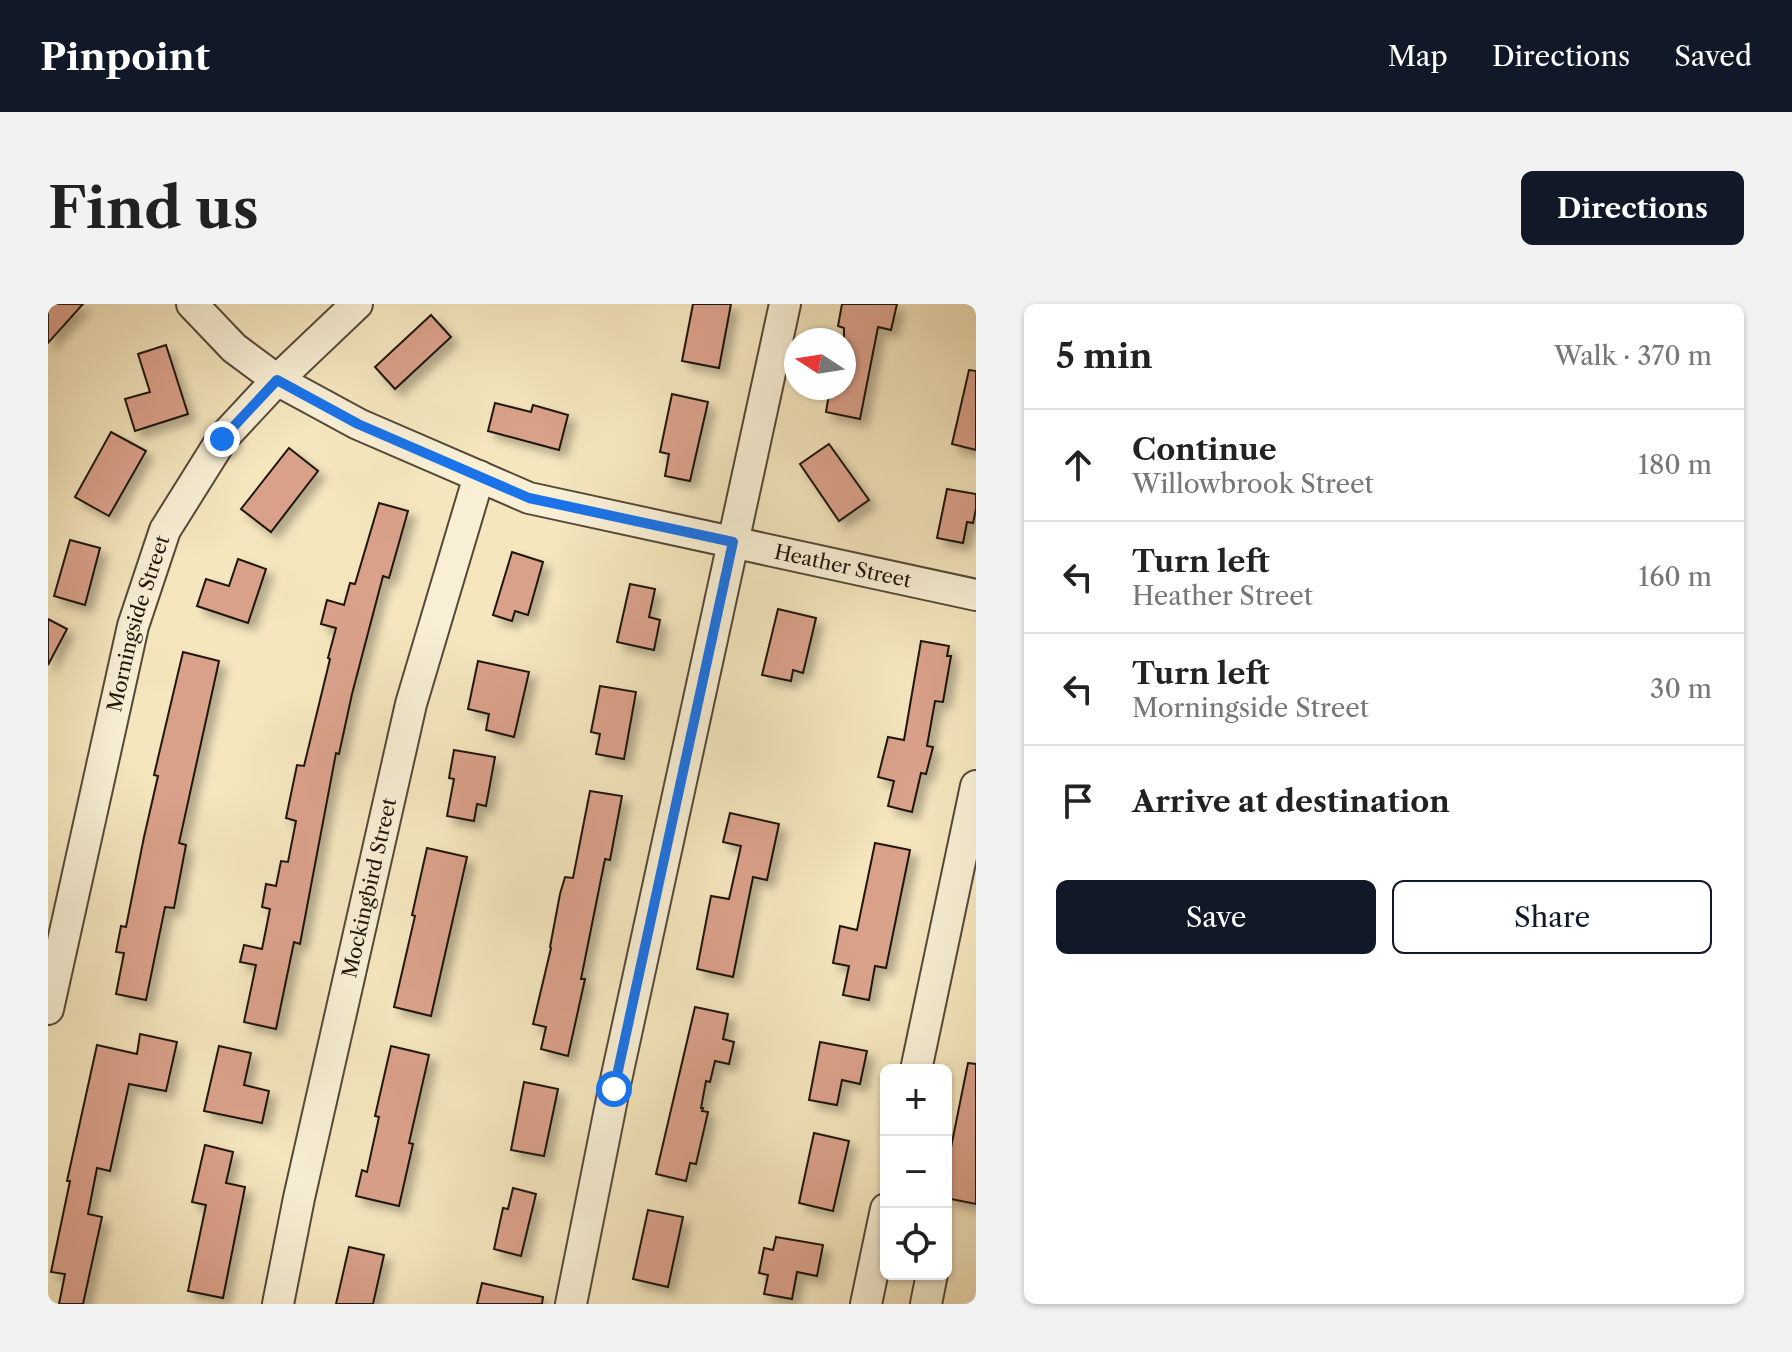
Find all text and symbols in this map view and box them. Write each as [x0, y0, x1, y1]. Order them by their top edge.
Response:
text: Pinpoint [40, 33, 210, 80]
text: Map [1388, 39, 1448, 73]
text: Directions [1492, 39, 1630, 73]
text: Saved [1674, 39, 1752, 73]
button: Directions [1521, 171, 1744, 245]
text: Find us [48, 174, 259, 243]
north arrow [784, 328, 856, 400]
text: 5 min [1056, 335, 1153, 377]
text: Walk · 370 m [1554, 340, 1712, 372]
route end [204, 421, 240, 457]
text: Continue [1132, 431, 1277, 468]
icon: ahead [1056, 443, 1100, 487]
text: 180 m [1638, 449, 1712, 481]
text: Willowbrook Street [1132, 468, 1374, 500]
street label: Morningside Street [102, 532, 174, 714]
street label: Heather Street [772, 540, 913, 593]
text: Turn left [1132, 543, 1269, 580]
icon: left [1056, 555, 1100, 599]
text: 160 m [1638, 561, 1712, 593]
text: Heather Street [1132, 580, 1313, 612]
text: Turn left [1132, 655, 1269, 692]
icon: left [1056, 667, 1100, 711]
text: 30 m [1650, 673, 1712, 705]
text: Morningside Street [1132, 692, 1369, 724]
icon: arrive [1056, 779, 1100, 823]
text: Arrive at destination [1132, 783, 1450, 820]
street label: Mockingbird Street [337, 796, 401, 980]
button: Save [1056, 880, 1376, 954]
button: Share [1392, 880, 1712, 954]
map controls [880, 1064, 952, 1280]
button: + [880, 1064, 952, 1136]
route start [596, 1071, 632, 1107]
button: − [880, 1136, 952, 1208]
button: locate [880, 1208, 952, 1280]

